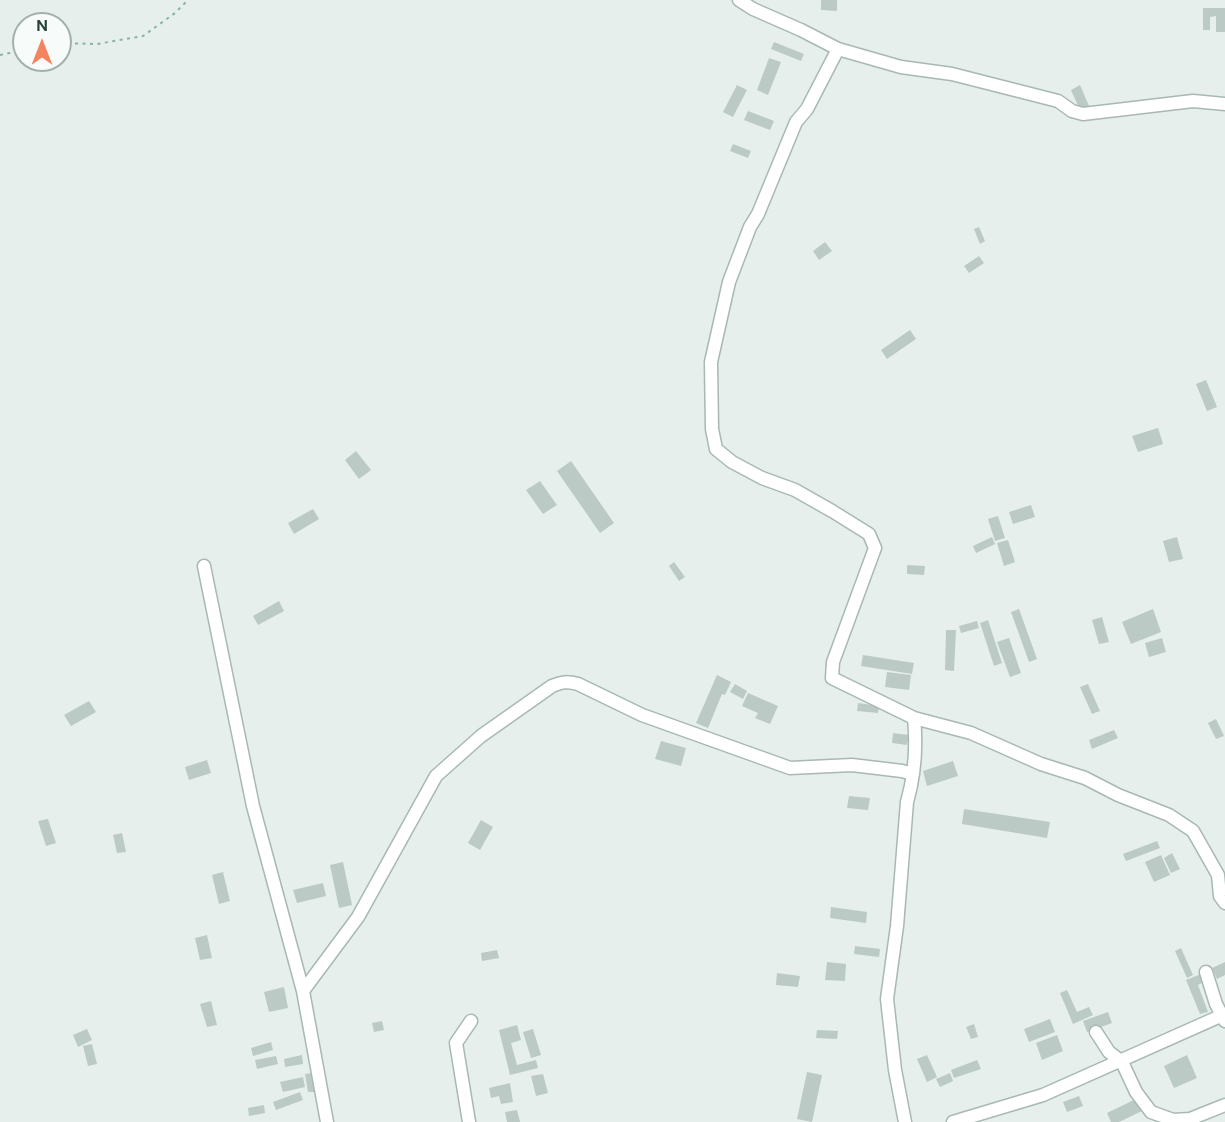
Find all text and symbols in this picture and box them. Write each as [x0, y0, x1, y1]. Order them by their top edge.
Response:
north arrow [12, 12, 72, 72]
text: N [36, 15, 48, 36]

